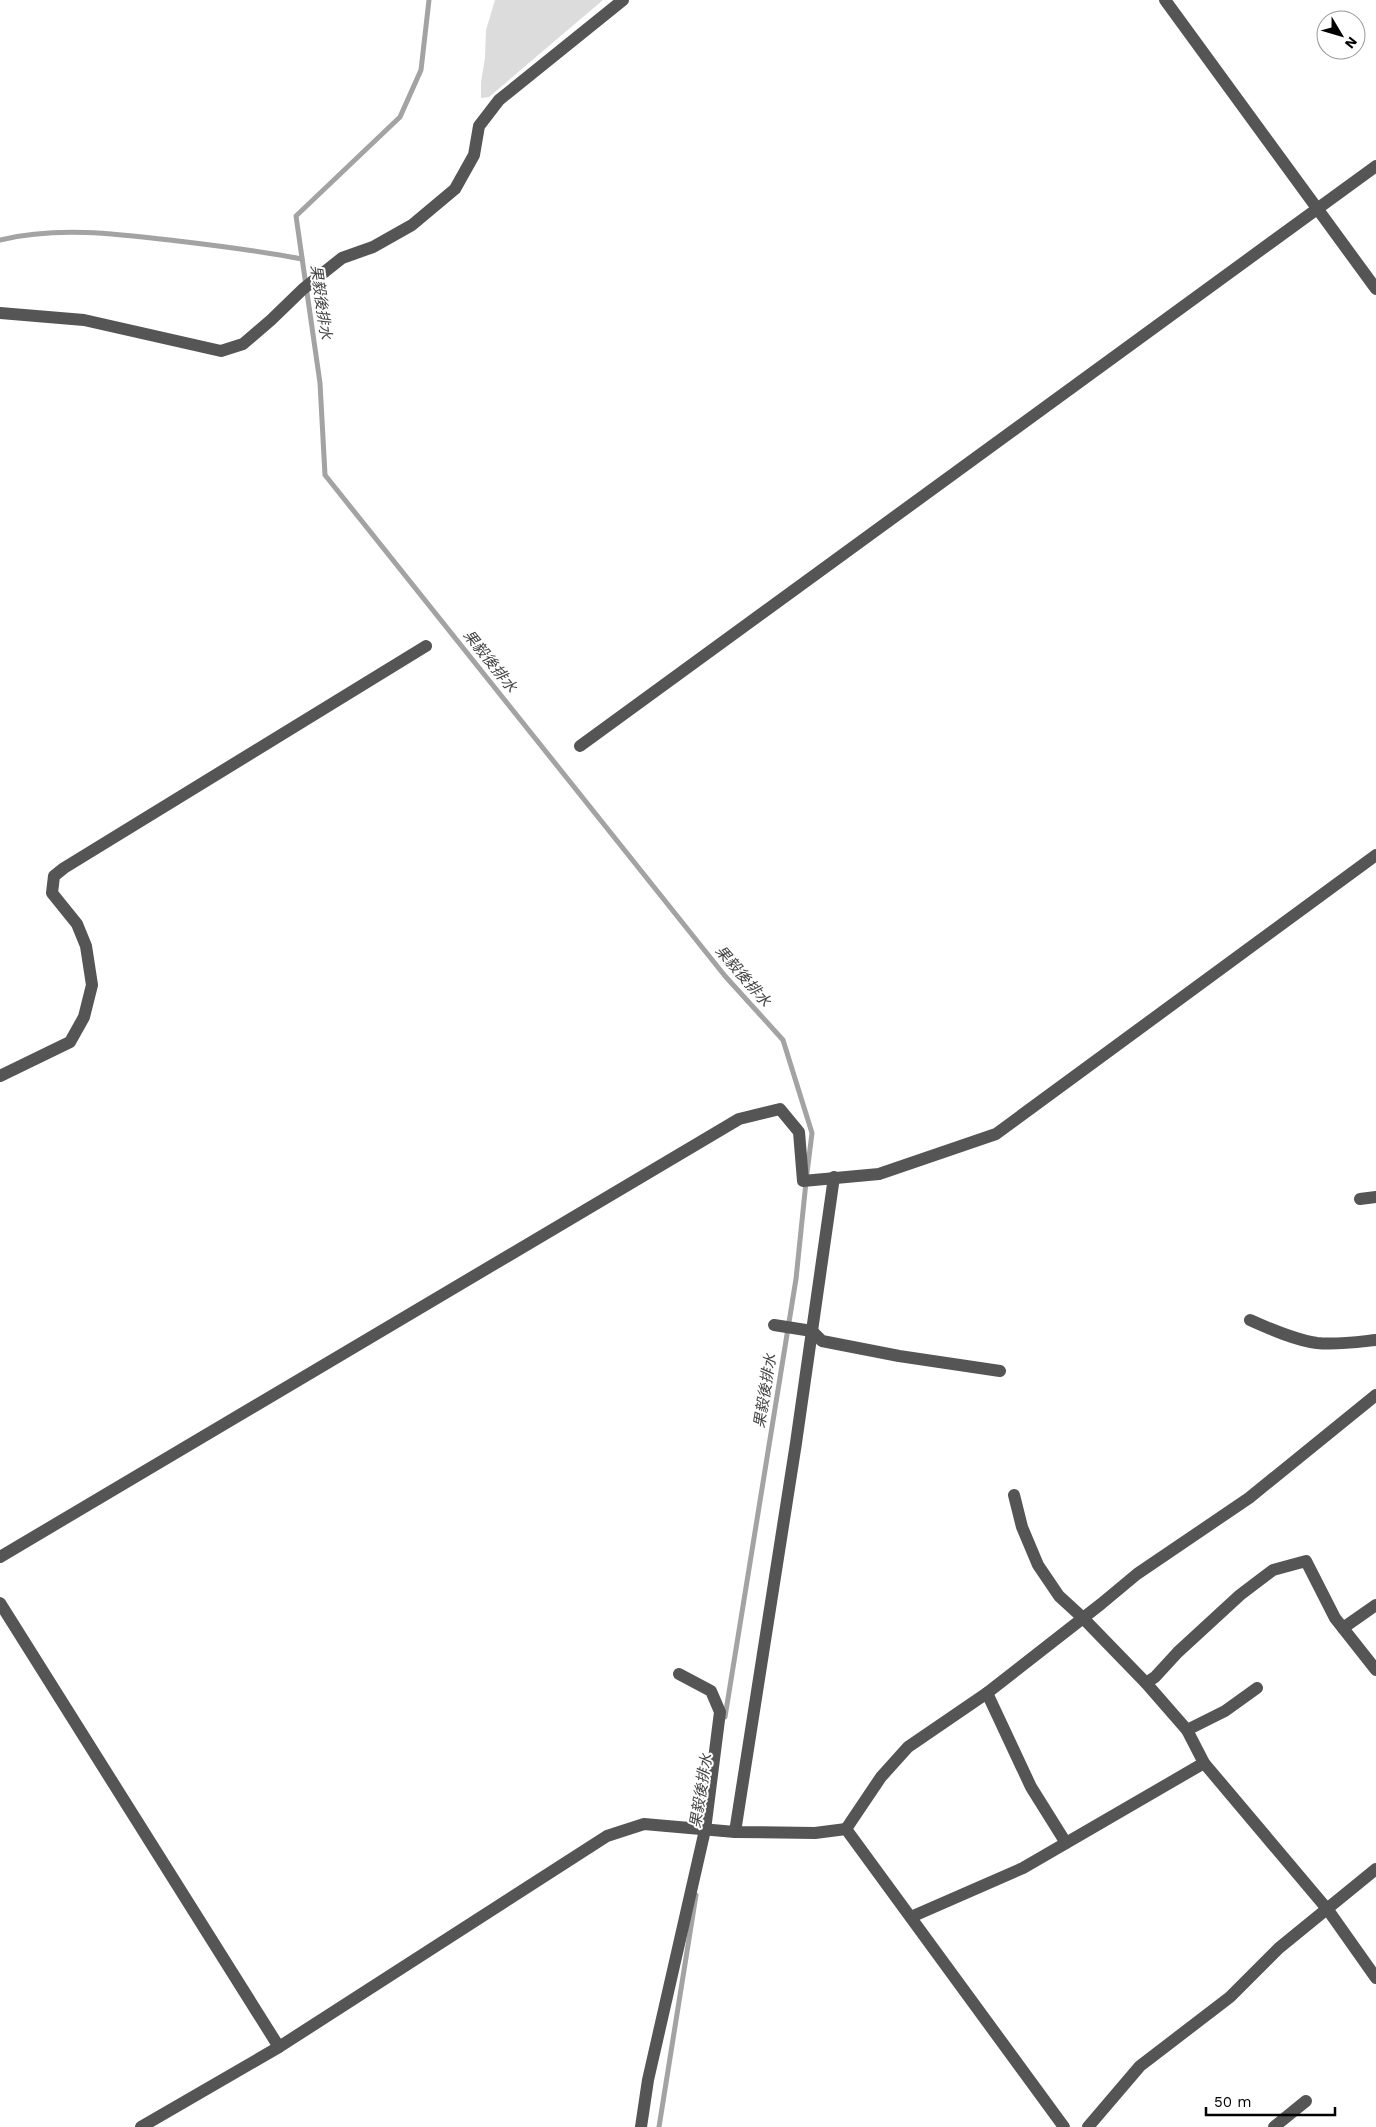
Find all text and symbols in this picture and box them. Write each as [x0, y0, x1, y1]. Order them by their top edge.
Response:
north arrow [1316, 10, 1366, 60]
text: N [1342, 34, 1361, 52]
water label: 果毅後排水 [307, 264, 335, 341]
water label: 果毅後排水 [459, 626, 521, 697]
water label: 果毅後排水 [712, 942, 775, 1011]
water label: 果毅後排水 [750, 1352, 780, 1429]
water label: 果毅後排水 [686, 1752, 716, 1829]
scale bar [1206, 2084, 1335, 2116]
text: 50 m [1214, 2093, 1251, 2111]

